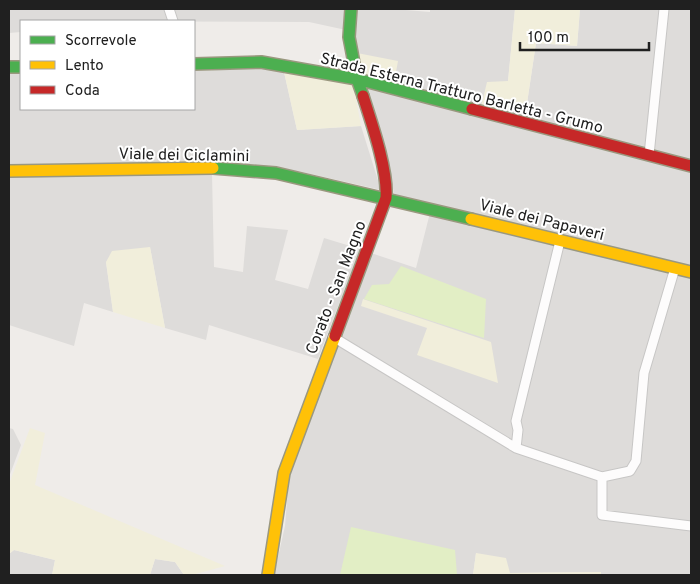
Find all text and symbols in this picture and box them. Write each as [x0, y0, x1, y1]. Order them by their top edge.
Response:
legend [20, 20, 195, 110]
scale bar [520, 20, 649, 52]
text: 100 m [528, 29, 569, 48]
text: Scorrevole [65, 32, 137, 51]
street label: Strada Esterna Tratturo Barletta - Grumo [318, 49, 605, 139]
text: Lento [65, 57, 104, 76]
text: Coda [65, 82, 100, 101]
street label: Viale dei Ciclamini [118, 145, 250, 167]
street label: Viale dei Papaveri [477, 196, 606, 246]
street label: Corato - San Magno [302, 218, 372, 357]

